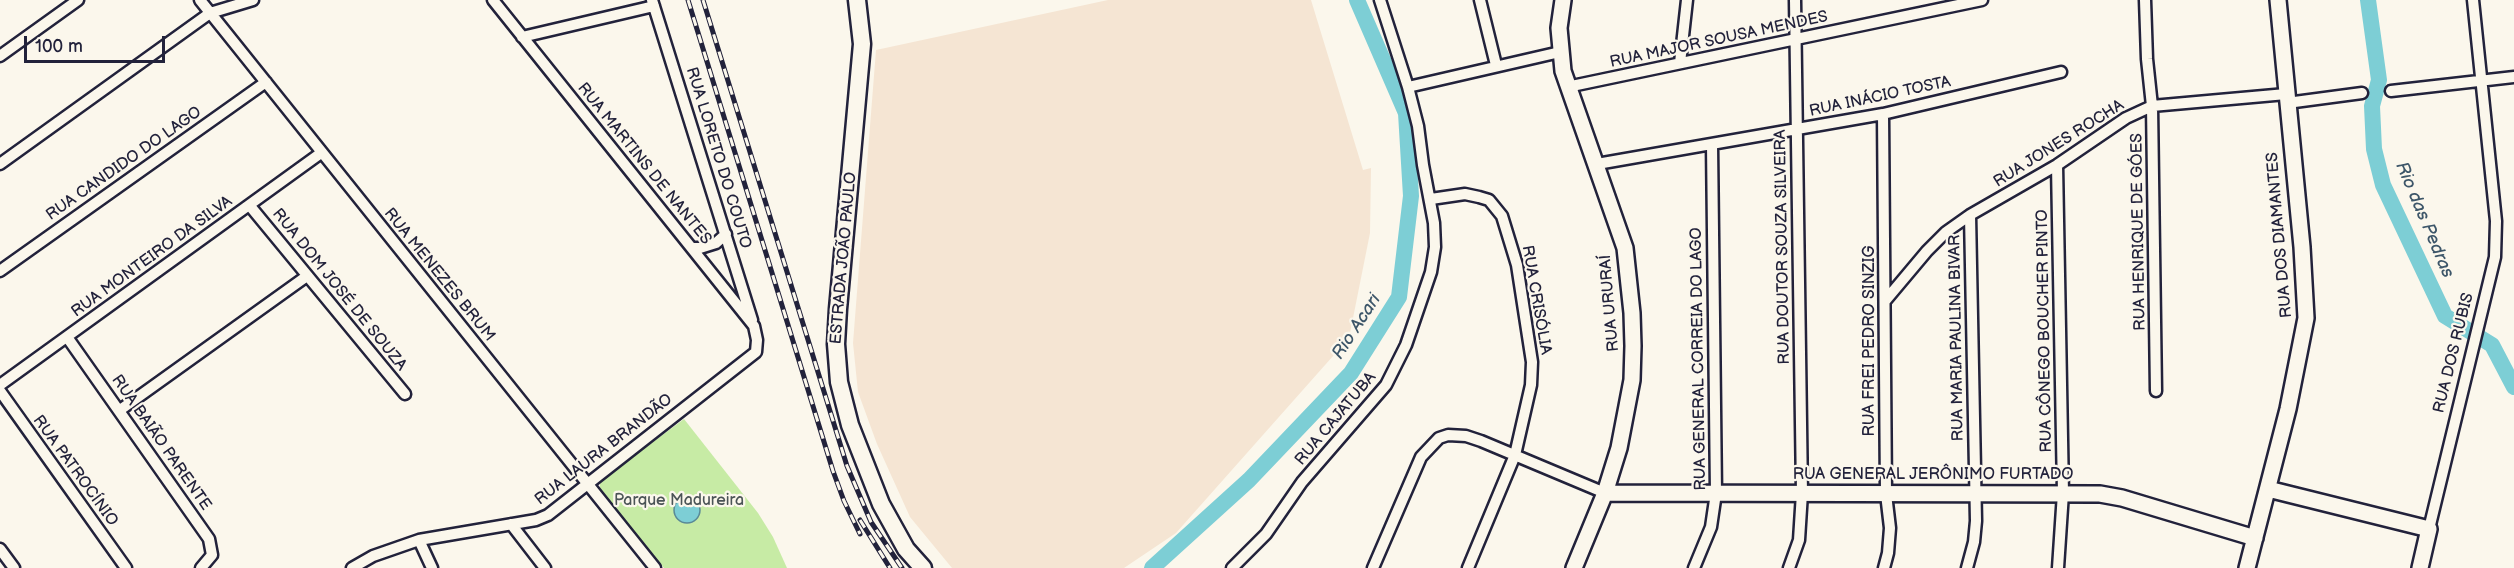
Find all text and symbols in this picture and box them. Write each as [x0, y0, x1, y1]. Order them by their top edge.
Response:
street label: RUA MAJOR SOUSA MENDES [1608, 8, 1830, 72]
scale bar [27, 24, 168, 62]
text: 100 m [35, 36, 83, 57]
street label: RUA LORETO DO COUTO [681, 65, 755, 251]
street label: RUA INÁCIO TOSTA [1808, 73, 1952, 121]
street label: RUA MARTINS DE NANTES [573, 79, 715, 249]
street label: RUA JONES ROCHA [1990, 96, 2128, 192]
street label: RUA CANDIDO DO LAGO [43, 103, 205, 225]
street label: RUA DOUTOR SOUZA SILVEIRA [1771, 129, 1795, 365]
street label: RUA HENRIQUE DE GÓES [2128, 133, 2150, 331]
street label: RUA DOS DIAMANTES [2263, 151, 2297, 319]
water label: Rio das Pedras [2390, 159, 2458, 281]
street label: ESTRADA JOÃO PAULO [827, 171, 861, 345]
street label: RUA MONTEIRO DA SILVA [68, 192, 236, 322]
street label: RUA MENEZES BRUM [379, 204, 499, 346]
street label: RUA DOM JOSÉ DE SOUZA [268, 205, 410, 375]
street label: RUA CÔNEGO BOUCHER PINTO [2033, 209, 2057, 453]
street label: RUA GENERAL CORREIA DO LAGO [1687, 227, 1711, 491]
street label: RUA MARIA PAULINA BIVAR [1946, 234, 1968, 442]
street label: RUA CRISÓLIA [1517, 244, 1555, 356]
street label: RUA FREI PEDRO SINZIG [1860, 245, 1880, 437]
street label: RUA URURAÍ [1596, 254, 1624, 352]
water label: Rio Acari [1328, 290, 1386, 364]
street label: RUA DOS RUBIS [2430, 291, 2478, 415]
street label: RUA CAJATUBA [1291, 368, 1381, 470]
street label: RUA BAIÃO PARENTE [107, 372, 215, 514]
street label: RUA LAURA BRANDÃO [531, 390, 677, 510]
street label: RUA PATROCÍNIO [28, 412, 122, 530]
street label: RUA GENERAL JERÔNIMO FURTADO [1793, 465, 2073, 485]
park label: Parque Madureira [614, 491, 744, 511]

